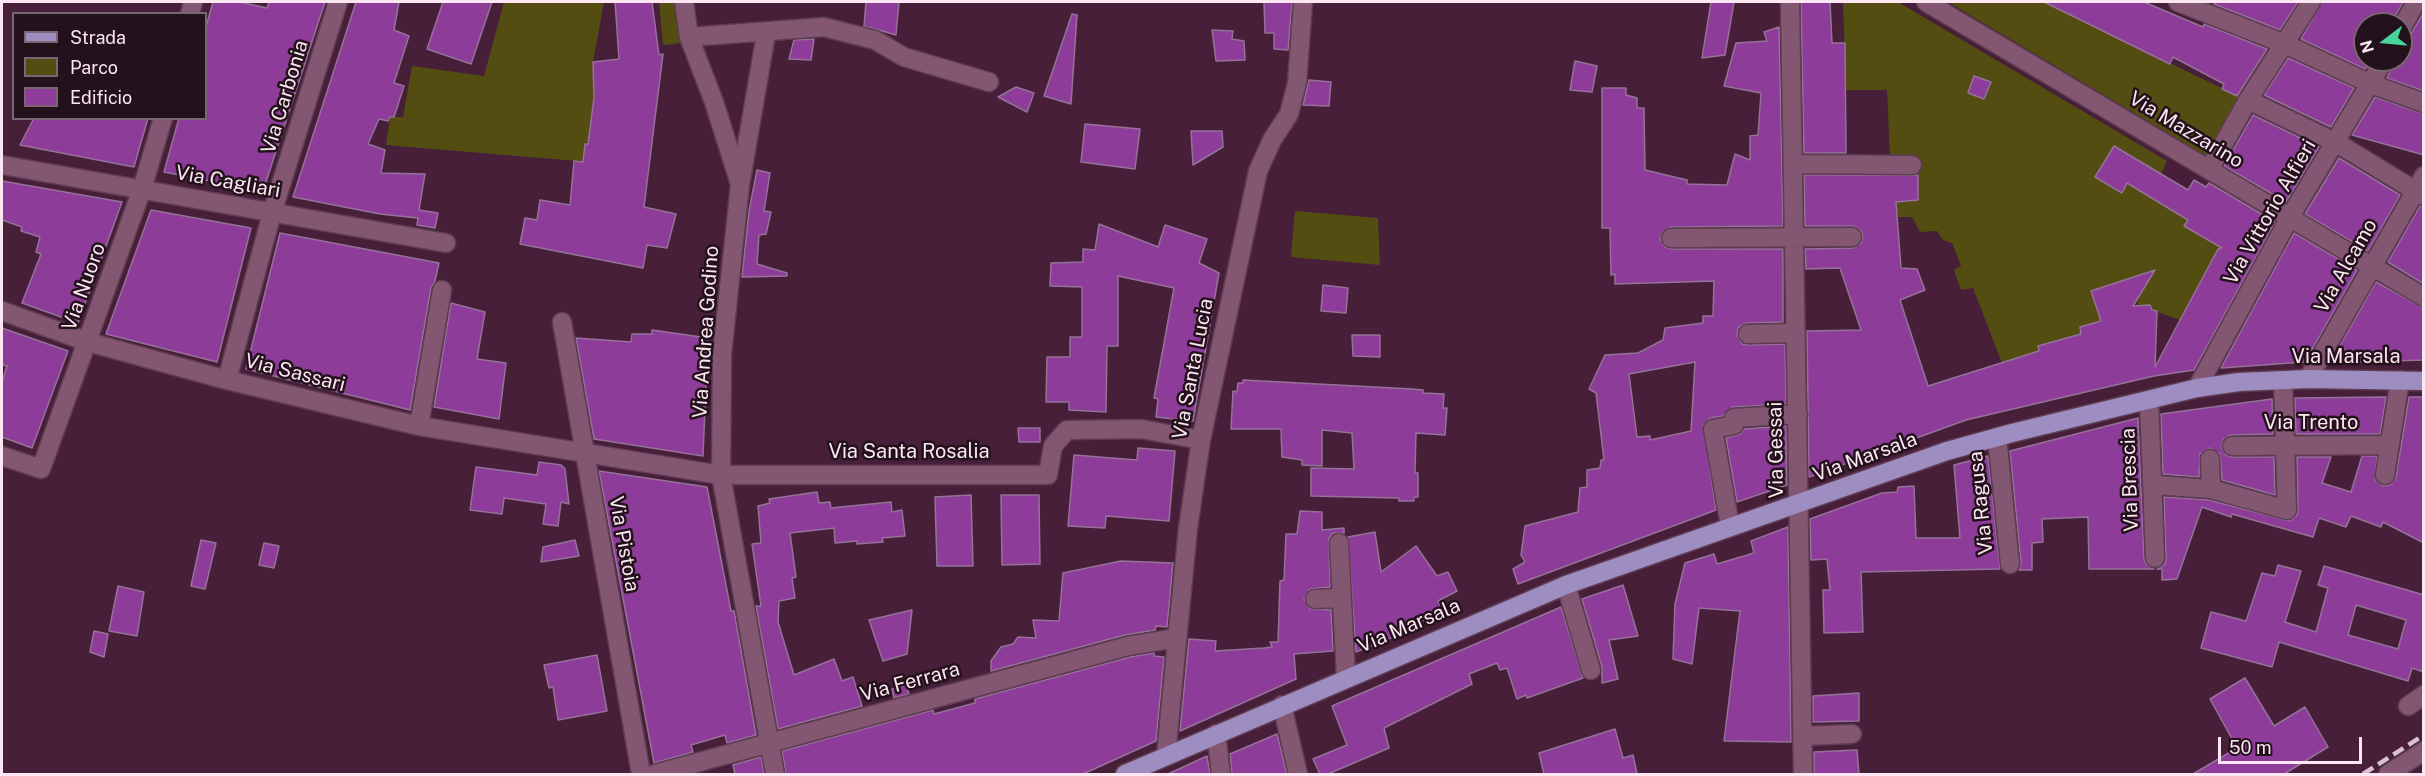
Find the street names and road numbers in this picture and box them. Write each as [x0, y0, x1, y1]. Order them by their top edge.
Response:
street label: Via Carbonia [256, 37, 314, 157]
street label: Via Mazzarino [2124, 86, 2248, 174]
street label: Via Vittorio Alfieri [2219, 135, 2321, 289]
street label: Via Cagliari [174, 161, 282, 203]
street label: Via Alcamo [2309, 215, 2383, 317]
street label: Via Nuoro [57, 240, 111, 334]
street label: Via Andrea Godino [688, 245, 724, 419]
street label: Via Santa Lucia [1168, 296, 1218, 442]
street label: Via Marsala [2291, 345, 2401, 369]
street label: Via Sassari [242, 349, 348, 397]
street label: Via Gessai [1763, 402, 1789, 498]
street label: Via Trento [2264, 411, 2358, 435]
street label: Via Marsala [1810, 427, 1920, 487]
street label: Via Brescia [2116, 428, 2144, 532]
street label: Via Santa Rosalia [828, 440, 990, 464]
street label: Via Ragusa [1964, 450, 1998, 556]
street label: Via Pistoia [604, 494, 644, 594]
street label: Via Marsala [1354, 594, 1464, 658]
street label: Via Ferrara [858, 657, 962, 707]

